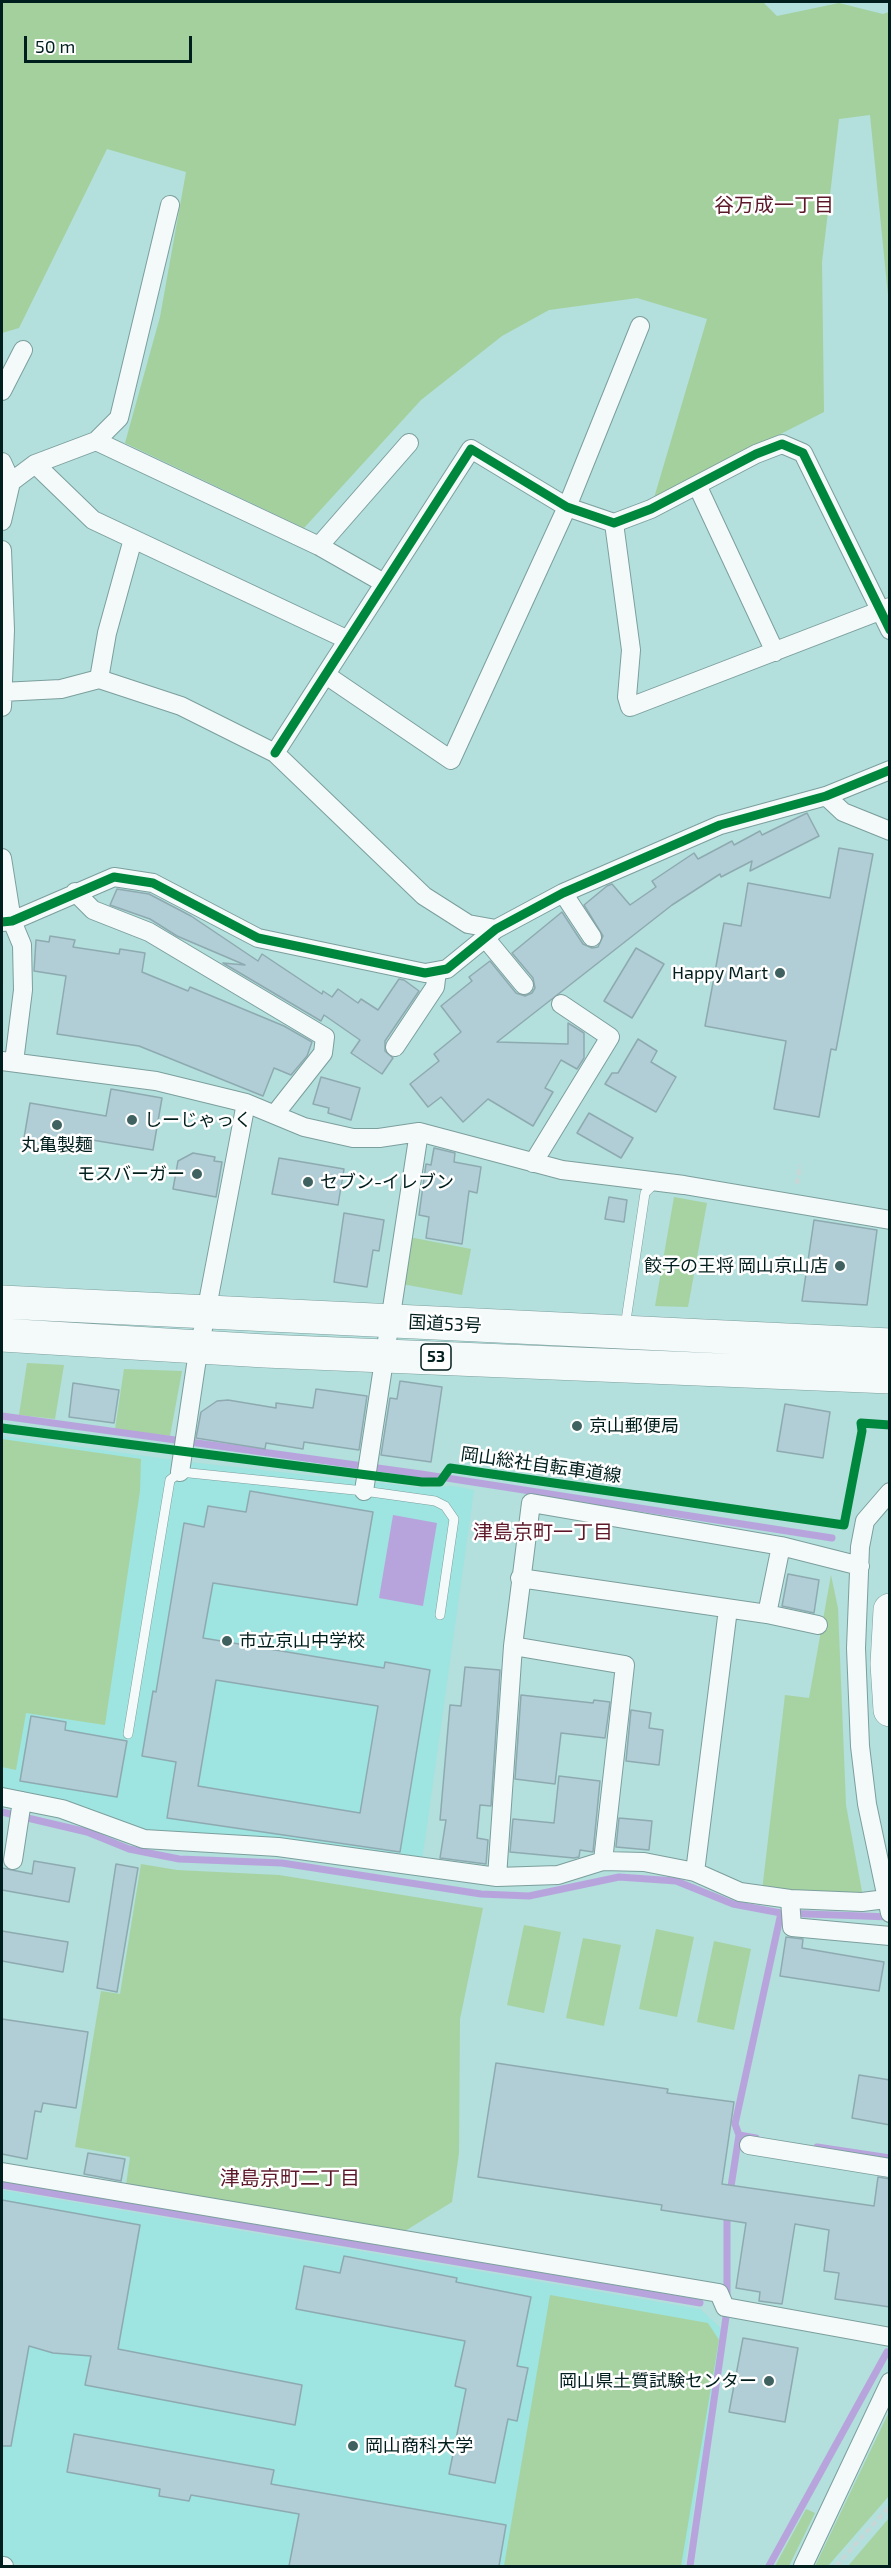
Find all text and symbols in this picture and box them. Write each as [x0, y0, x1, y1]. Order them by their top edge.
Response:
scale bar [27, 24, 195, 62]
text: 50 m [35, 35, 75, 57]
district label: 谷万成一丁目 [714, 193, 834, 217]
place label: Happy Mart [672, 962, 768, 984]
marker: Happy Mart [773, 966, 787, 980]
place label: しーじゃっく [144, 1109, 252, 1131]
marker: しーじゃっく [125, 1113, 139, 1127]
marker: 丸亀製麺 [50, 1118, 64, 1132]
place label: 丸亀製麺 [21, 1134, 93, 1156]
place label: モスバーガー [77, 1163, 185, 1185]
marker: モスバーガー [190, 1167, 204, 1181]
place label: セブン-イレブン [320, 1171, 454, 1193]
marker: セブン-イレブン [301, 1175, 315, 1189]
place label: 餃子の王将 岡山京山店 [644, 1255, 828, 1277]
marker: 餃子の王将 岡山京山店 [833, 1259, 847, 1273]
street label: 国道53号 [408, 1311, 482, 1337]
road number: 53 [421, 1344, 451, 1370]
place label: 京山郵便局 [589, 1415, 679, 1437]
marker: 京山郵便局 [570, 1419, 584, 1433]
street label: 岡山総社自転車道線 [459, 1443, 623, 1487]
district label: 津島京町一丁目 [473, 1520, 613, 1544]
place label: 市立京山中学校 [239, 1630, 365, 1652]
marker: 市立京山中学校 [220, 1634, 234, 1648]
district label: 津島京町二丁目 [220, 2166, 360, 2190]
place label: 岡山県土質試験センター [559, 2370, 757, 2392]
marker: 岡山県土質試験センター [762, 2374, 776, 2388]
place label: 岡山商科大学 [365, 2435, 473, 2457]
marker: 岡山商科大学 [346, 2439, 360, 2453]

